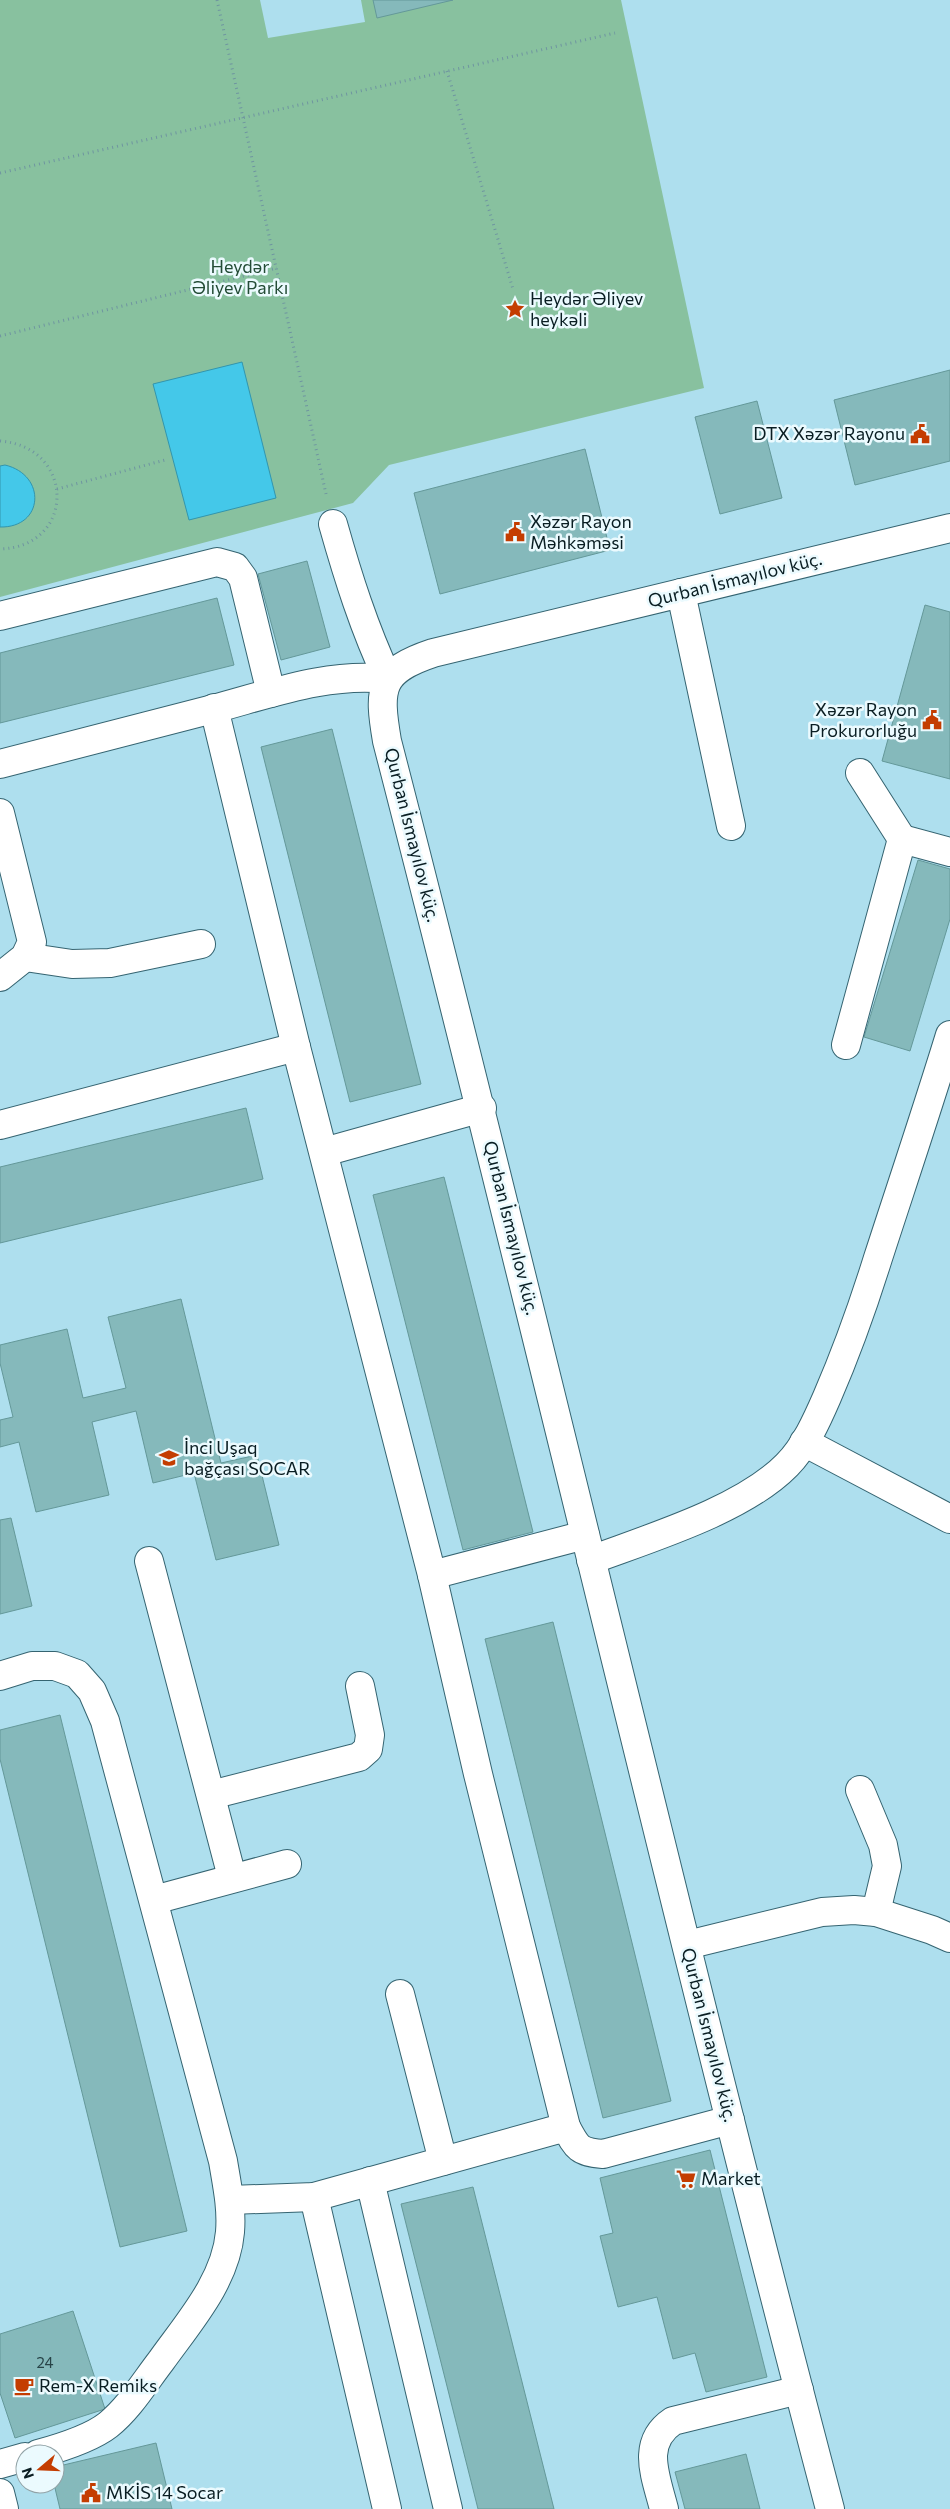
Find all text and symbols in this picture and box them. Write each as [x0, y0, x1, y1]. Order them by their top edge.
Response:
park label: Heydər Əliyev Parkı [192, 255, 288, 298]
place label: Heydər Əliyev heykəli [530, 287, 643, 330]
place icon: Heydər Əliyev heykəli [504, 298, 526, 320]
place label: DTX Xəzər Rayonu [753, 422, 905, 444]
public building icon: DTX Xəzər Rayonu [909, 423, 931, 445]
place label: Xəzər Rayon Məhkəməsi [530, 510, 632, 553]
public building icon: Xəzər Rayon Məhkəməsi [504, 521, 526, 543]
street label: Qurban İsmayılov küç. [645, 547, 824, 611]
place label: Xəzər Rayon Prokurorluğu [809, 698, 917, 741]
public building icon: Xəzər Rayon Prokurorluğu [921, 709, 943, 731]
street label: Qurban İsmayılov küç. [381, 745, 445, 924]
street label: Qurban İsmayılov küç. [480, 1138, 544, 1317]
place label: İnci Uşaq bağçası SOCAR [184, 1436, 310, 1479]
school or university icon: İnci Uşaq bağçası SOCAR [158, 1447, 180, 1469]
street label: Qurban İsmayılov küç. [678, 1945, 742, 2124]
place label: Market [701, 2167, 761, 2189]
supermarket icon: Market [675, 2168, 697, 2190]
house number: 24 [36, 2353, 54, 2371]
place label: Rem-X Remiks [39, 2374, 157, 2396]
cafe icon: Rem-X Remiks [13, 2375, 35, 2397]
north arrow [15, 2444, 65, 2494]
text: N [17, 2466, 37, 2481]
place label: MKİS 14 Socar [106, 2481, 223, 2503]
public building icon: MKİS 14 Socar [80, 2482, 102, 2504]

